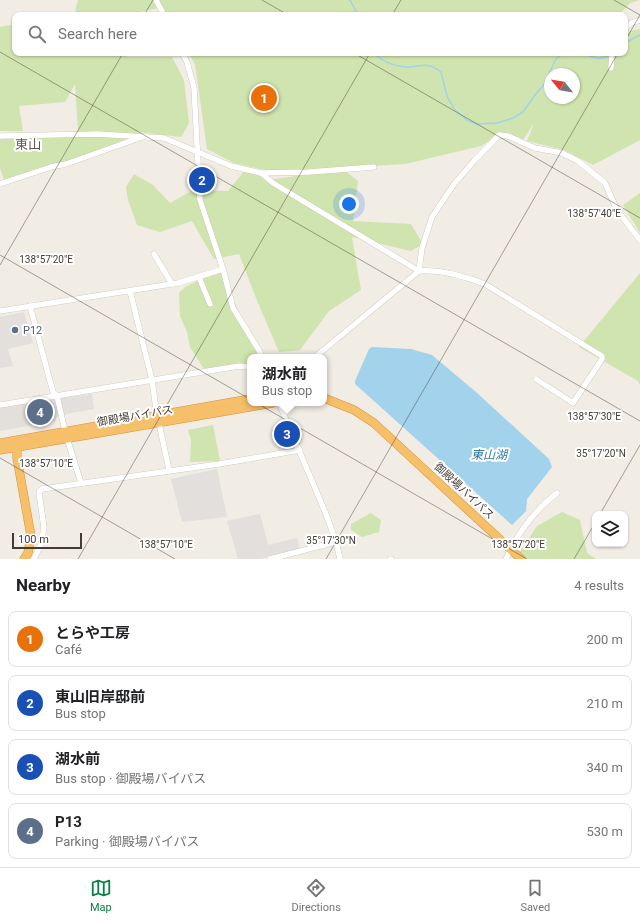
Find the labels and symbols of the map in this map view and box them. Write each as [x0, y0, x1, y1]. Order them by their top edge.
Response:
north arrow [544, 68, 580, 104]
pin: 1 [251, 83, 277, 113]
district label: 東山 [15, 137, 41, 152]
pin: 2 [189, 165, 215, 195]
your location [339, 194, 359, 214]
text: 138°57'40"E [567, 208, 621, 219]
text: 138°57'20"E [19, 254, 73, 265]
place label: P12 [23, 324, 42, 337]
marker: P12 [10, 325, 20, 335]
pin: 4 [27, 397, 53, 427]
street label: 御殿場バイパス [95, 403, 174, 429]
text: 138°57'30"E [567, 411, 621, 422]
pin: 3 [274, 419, 300, 449]
water label: 東山湖 [471, 448, 509, 462]
text: 35°17'20"N [576, 448, 626, 459]
text: 138°57'10"E [19, 458, 73, 469]
street label: 御殿場バイパス [431, 459, 497, 522]
scale bar [12, 531, 82, 550]
text: 35°17'30"N [306, 535, 356, 546]
text: 138°57'10"E [139, 539, 193, 550]
text: 138°57'20"E [491, 539, 545, 550]

